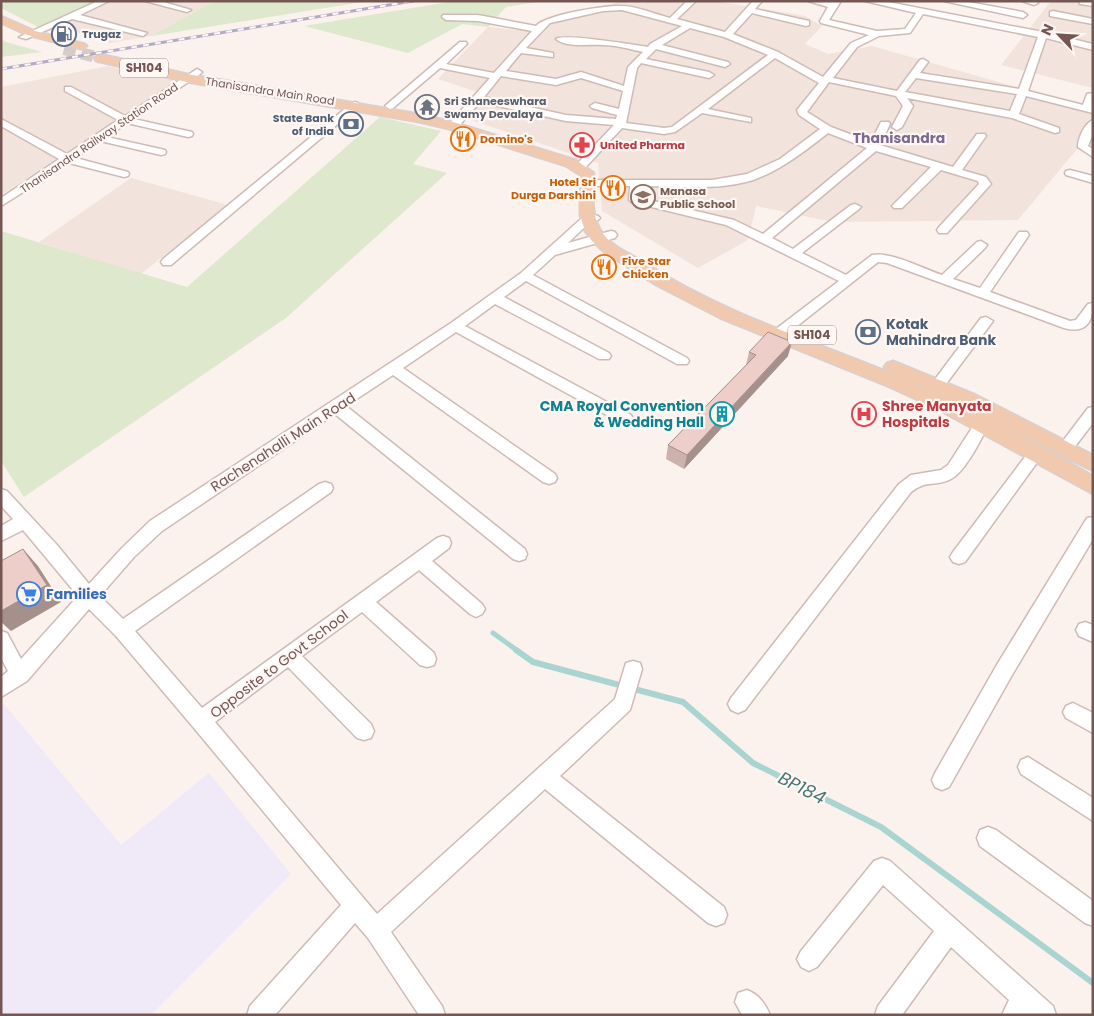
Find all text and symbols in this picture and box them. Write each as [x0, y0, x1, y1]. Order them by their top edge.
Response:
north arrow [1034, 10, 1084, 60]
fuel station icon: Trugaz [51, 21, 77, 47]
text: N [1036, 21, 1059, 39]
place label: Trugaz [82, 26, 122, 42]
road number: SH104 [120, 58, 168, 78]
street label: Thanisandra Main Road [204, 73, 336, 109]
street label: Thanisandra Railway Station Road [17, 79, 181, 197]
place label: Sri Shaneeswhara Swamy Devalaya [444, 93, 546, 122]
temple icon: Sri Shaneeswhara Swamy Devalaya [414, 94, 440, 120]
place label: State Bank of India [273, 110, 334, 139]
bank icon: State Bank of India [338, 111, 364, 137]
restaurant icon: Domino's [450, 126, 476, 152]
district label: Thanisandra [853, 128, 945, 148]
place label: Domino's [480, 131, 533, 147]
pharmacy icon: United Pharma [569, 132, 595, 158]
place label: United Pharma [600, 137, 685, 153]
place label: Hotel Sri Durga Darshini [511, 174, 596, 203]
restaurant icon: Hotel Sri Durga Darshini [600, 175, 626, 201]
place label: Manasa Public School [660, 183, 735, 212]
school or university icon: Manasa Public School [630, 184, 656, 210]
place label: Five Star Chicken [622, 253, 671, 282]
restaurant icon: Five Star Chicken [591, 254, 617, 280]
place label: Kotak Mahindra Bank [886, 314, 996, 350]
bank icon: Kotak Mahindra Bank [855, 319, 881, 345]
road number: SH104 [788, 326, 836, 344]
street label: Rachenahalli Main Road [207, 388, 359, 496]
place label: CMA Royal Convention & Wedding Hall [540, 396, 704, 432]
place label: Shree Manyata Hospitals [882, 396, 992, 432]
building icon: CMA Royal Convention & Wedding Hall [709, 401, 735, 427]
hospital icon: Shree Manyata Hospitals [851, 401, 877, 427]
supermarket icon: Families [16, 581, 42, 607]
place label: Families [46, 584, 107, 604]
street label: Opposite to Govt School [206, 605, 352, 723]
water label: BP184 [774, 765, 830, 810]

